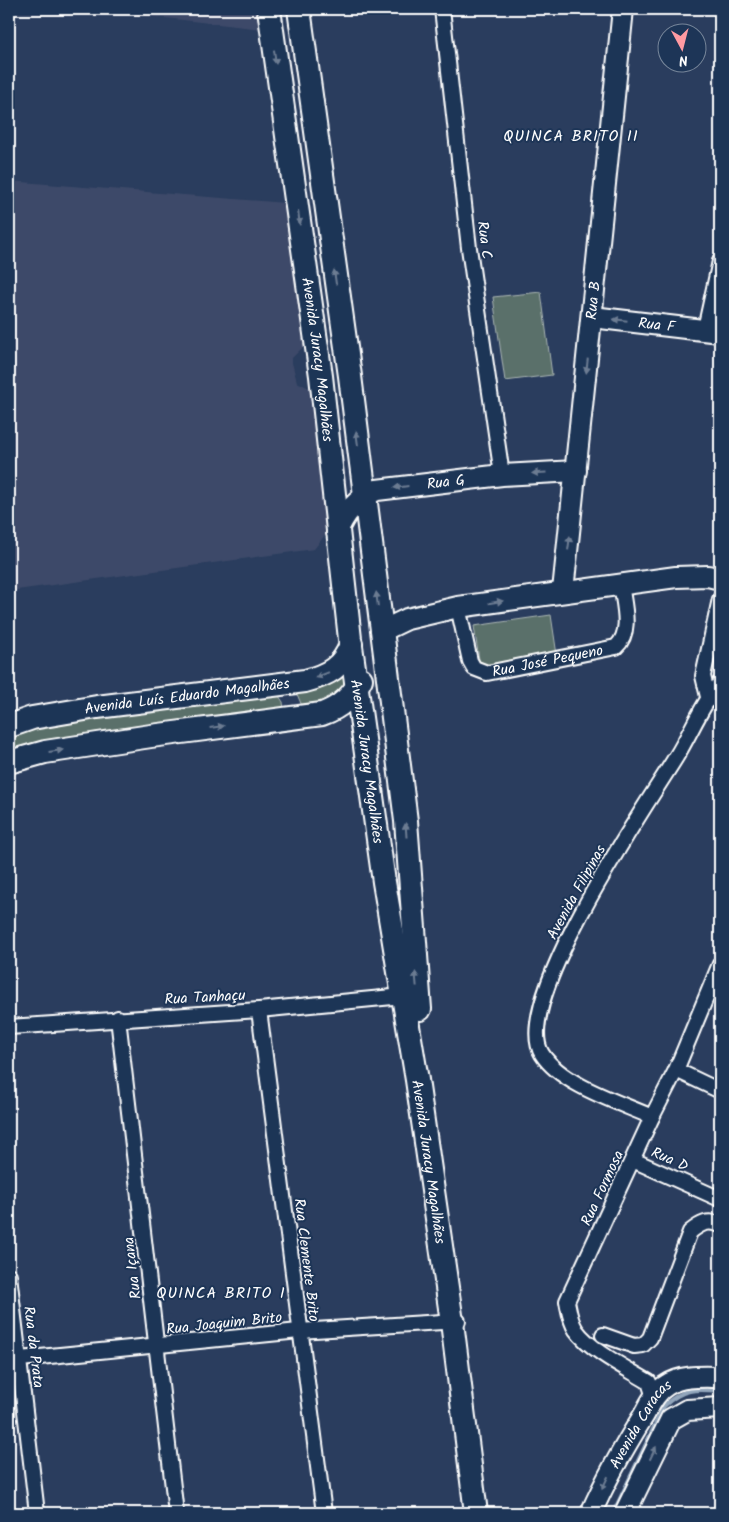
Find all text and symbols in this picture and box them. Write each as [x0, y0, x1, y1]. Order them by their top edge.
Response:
north arrow [656, 22, 706, 72]
text: N [678, 48, 689, 71]
one-way arrow [271, 49, 279, 65]
district label: QUINCA BRITO II [503, 124, 639, 149]
one-way arrow [295, 210, 303, 226]
street label: Rua C [470, 220, 498, 260]
one-way arrow [331, 269, 339, 285]
street label: Avenida Juracy Magalhães [294, 276, 339, 444]
street label: Rua B [580, 280, 608, 321]
street label: Rua F [637, 311, 677, 340]
one-way arrow [611, 316, 627, 324]
one-way arrow [583, 358, 591, 374]
one-way arrow [353, 430, 361, 446]
street label: Rua G [426, 469, 466, 497]
one-way arrow [530, 470, 546, 478]
one-way arrow [393, 483, 409, 491]
one-way arrow [565, 535, 573, 551]
one-way arrow [373, 591, 381, 607]
one-way arrow [488, 597, 504, 605]
street label: Rua José Pequeno [490, 639, 605, 685]
street label: Avenida Luís Eduardo Magalhães [83, 672, 292, 722]
one-way arrow [315, 672, 329, 680]
street label: Avenida Juracy Magalhães [343, 678, 390, 846]
one-way arrow [209, 723, 225, 731]
one-way arrow [49, 746, 65, 754]
one-way arrow [402, 822, 410, 838]
street label: Avenida Filipinas [541, 840, 613, 944]
one-way arrow [412, 971, 420, 987]
street label: Rua Tanhaçu [164, 984, 246, 1012]
street label: Avenida Juracy Magalhães [404, 1078, 452, 1246]
street label: Rua D [647, 1141, 692, 1179]
street label: Rua Formosa [575, 1147, 631, 1230]
street label: Rua Clemente Brito [287, 1197, 326, 1324]
street label: Rua Içana [117, 1235, 149, 1300]
district label: QUINCA BRITO I [156, 1281, 286, 1306]
street label: Rua da Prata [16, 1305, 50, 1390]
street label: Rua Joaquim Brito [165, 1306, 283, 1342]
street label: Avenida Caracas [604, 1374, 678, 1474]
one-way arrow [649, 1446, 658, 1461]
one-way arrow [600, 1476, 608, 1490]

